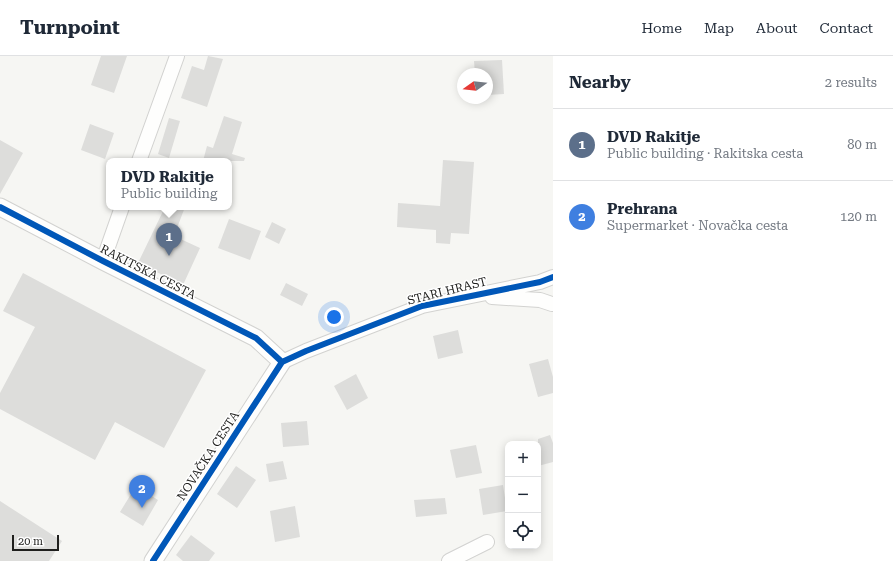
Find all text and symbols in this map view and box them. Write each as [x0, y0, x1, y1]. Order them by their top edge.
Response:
text: Turnpoint [20, 16, 120, 39]
text: Home [641, 20, 682, 36]
text: Map [704, 20, 734, 36]
text: About [756, 20, 798, 36]
text: Contact [820, 20, 873, 36]
north arrow [457, 68, 493, 104]
text: Nearby [569, 72, 631, 92]
text: 2 results [825, 75, 877, 90]
text: DVD Rakitje [607, 128, 700, 146]
text: 1 [578, 137, 586, 152]
text: 80 m [847, 137, 877, 152]
text: Public building · Rakitska cesta [607, 146, 803, 161]
popup [106, 158, 232, 210]
text: DVD Rakitje [121, 168, 214, 186]
text: Public building [121, 186, 217, 201]
text: Prehrana [607, 200, 677, 218]
text: 2 [578, 209, 586, 224]
text: 120 m [840, 209, 877, 224]
text: Supermarket · Novačka cesta [607, 218, 788, 233]
pin: 1 [156, 223, 182, 256]
street label: RAKITSKA CESTA [98, 242, 199, 302]
street label: STARI HRAST [406, 274, 488, 308]
your location [324, 307, 344, 327]
street label: NOVAČKA CESTA [174, 408, 242, 503]
map controls [505, 441, 541, 549]
button: + [505, 441, 541, 477]
pin: 2 [129, 475, 155, 508]
button: − [505, 477, 541, 513]
button: locate [505, 513, 541, 549]
scale bar [12, 533, 59, 552]
text: 20 m [18, 535, 43, 548]

